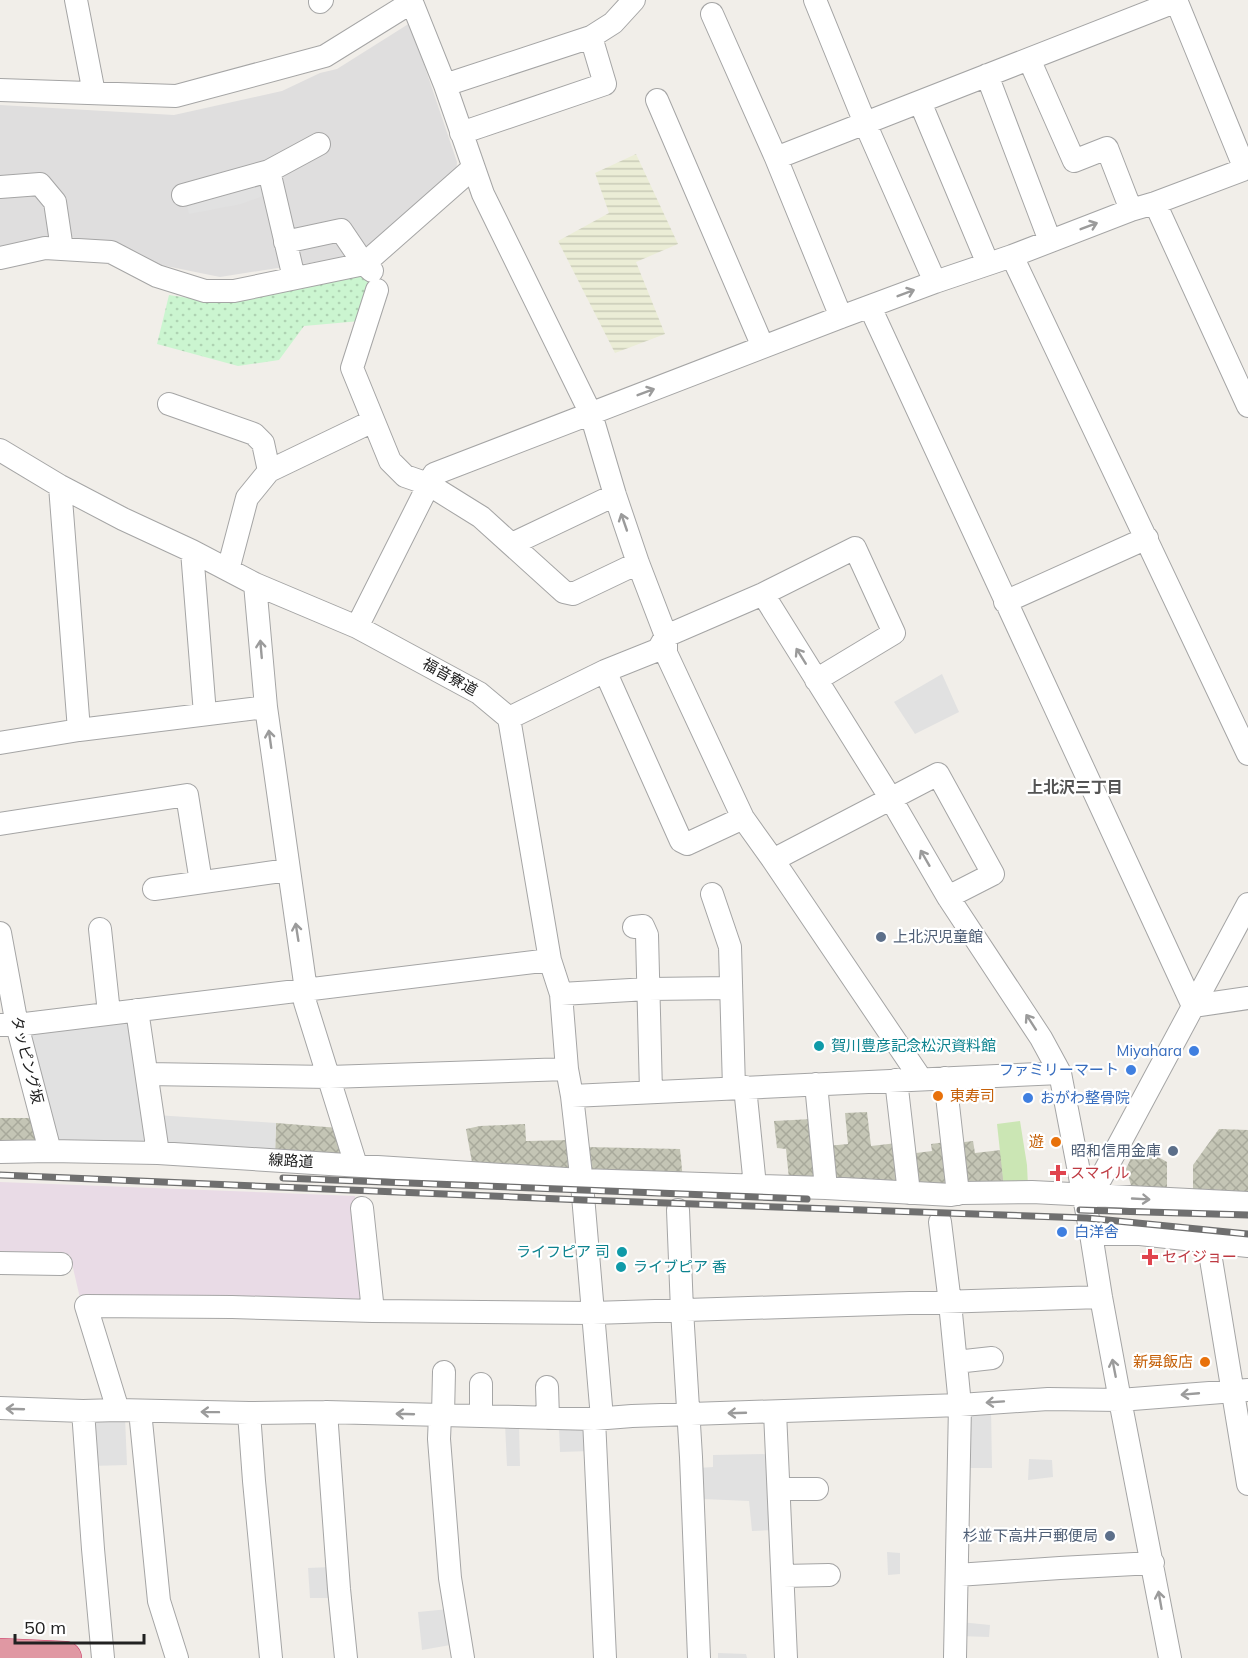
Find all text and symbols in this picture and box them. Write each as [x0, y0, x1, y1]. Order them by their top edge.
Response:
one-way arrow [1080, 220, 1098, 231]
one-way arrow [896, 287, 915, 298]
one-way arrow [636, 386, 654, 397]
one-way arrow [618, 513, 629, 532]
one-way arrow [255, 640, 266, 659]
one-way arrow [795, 648, 807, 665]
street label: 福音寮道 [419, 654, 481, 699]
one-way arrow [264, 730, 275, 749]
district label: 上北沢三丁目 [1027, 777, 1123, 797]
one-way arrow [919, 850, 931, 867]
one-way arrow [292, 923, 303, 943]
place label: 上北沢児童館 [893, 927, 983, 946]
marker: 上北沢児童館 [874, 930, 888, 944]
street label: タッピング坂 [7, 1014, 48, 1106]
one-way arrow [1024, 1014, 1036, 1031]
place label: 賀川豊彦記念松沢資料館 [831, 1036, 996, 1055]
marker: 賀川豊彦記念松沢資料館 [812, 1039, 826, 1053]
place label: Miyahara [1117, 1041, 1182, 1060]
marker: Miyahara [1187, 1044, 1201, 1058]
place label: ファミリーマート [999, 1060, 1119, 1079]
marker: ファミリーマート [1124, 1063, 1138, 1077]
place label: 東寿司 [950, 1086, 995, 1105]
place label: おがわ整骨院 [1040, 1088, 1130, 1107]
marker: 東寿司 [931, 1089, 945, 1103]
marker: おがわ整骨院 [1021, 1091, 1035, 1105]
place label: 遊 [1029, 1132, 1044, 1151]
marker: 遊 [1049, 1135, 1063, 1149]
place label: 昭和信用金庫 [1071, 1141, 1161, 1160]
marker: 昭和信用金庫 [1166, 1144, 1180, 1158]
street label: 線路道 [268, 1150, 314, 1171]
place label: スマイル [1070, 1163, 1130, 1182]
marker: スマイル [1051, 1166, 1065, 1180]
one-way arrow [1131, 1193, 1151, 1204]
place label: 白洋舎 [1074, 1222, 1119, 1241]
marker: 白洋舎 [1055, 1225, 1069, 1239]
place label: ライフピア 司 [516, 1242, 610, 1261]
marker: ライフピア 司 [615, 1245, 629, 1259]
place label: セイジョー [1162, 1247, 1237, 1266]
marker: セイジョー [1143, 1250, 1157, 1264]
place label: ライブピア 香 [633, 1257, 727, 1276]
marker: ライブピア 香 [614, 1260, 628, 1274]
place label: 新曻飯店 [1133, 1352, 1193, 1371]
marker: 新曻飯店 [1198, 1355, 1212, 1369]
one-way arrow [1108, 1359, 1119, 1378]
one-way arrow [1180, 1389, 1200, 1400]
one-way arrow [986, 1397, 1005, 1408]
one-way arrow [6, 1403, 26, 1414]
one-way arrow [201, 1406, 221, 1418]
one-way arrow [728, 1407, 748, 1418]
one-way arrow [396, 1409, 416, 1420]
place label: 杉並下高井戸郵便局 [963, 1526, 1098, 1545]
marker: 杉並下高井戸郵便局 [1103, 1529, 1117, 1543]
one-way arrow [1154, 1591, 1165, 1611]
scale bar [15, 1607, 144, 1645]
text: 50 m [24, 1616, 66, 1639]

